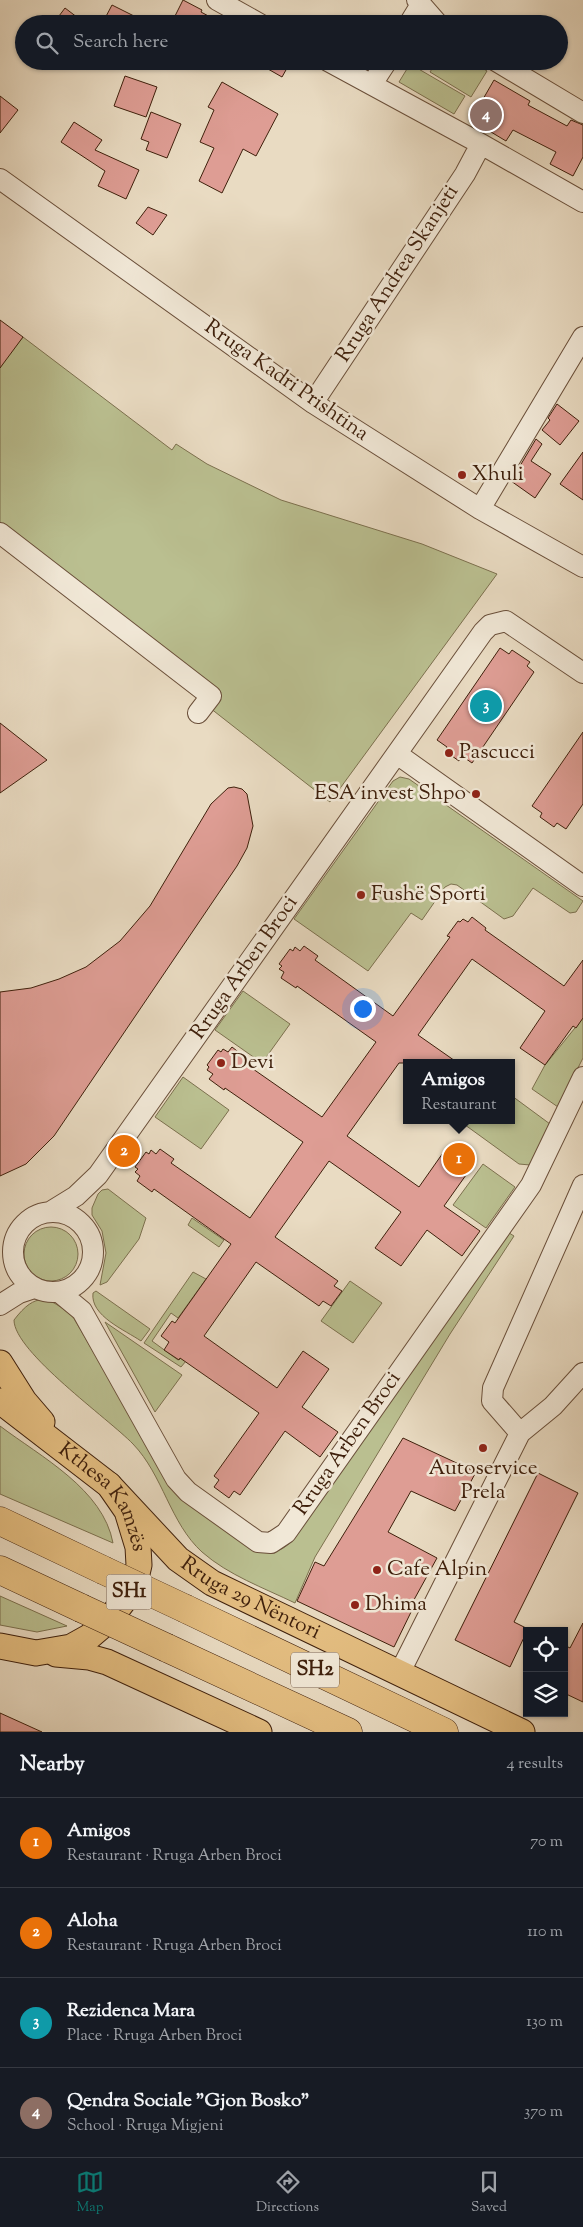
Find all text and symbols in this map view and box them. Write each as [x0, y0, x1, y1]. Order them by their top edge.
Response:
search box [15, 15, 568, 70]
icon: search [33, 29, 61, 57]
text: Search here [73, 29, 168, 56]
pin: 4 [470, 96, 502, 134]
street label: Rruga Andrea Skanjeti [329, 179, 467, 369]
street label: Rruga Kadri Prishtina [198, 313, 375, 449]
place label: Xhuli [472, 460, 524, 490]
marker: Xhuli [456, 469, 468, 481]
pin: 3 [470, 687, 502, 725]
place label: Pascucci [459, 738, 535, 768]
marker: Pascucci [443, 747, 455, 759]
place label: ESA invest Shpo [314, 779, 466, 809]
marker: ESA invest Shpo [470, 788, 482, 800]
place label: Fushë Sporti [371, 880, 486, 910]
marker: Fushë Sporti [355, 889, 367, 901]
street label: Rruga Arben Broci [184, 890, 306, 1046]
your location [350, 996, 376, 1022]
place label: Devi [231, 1048, 274, 1078]
marker: Devi [215, 1057, 227, 1069]
popup [403, 1059, 515, 1124]
text: Amigos [422, 1067, 485, 1094]
text: Restaurant [422, 1094, 496, 1117]
pin: 2 [108, 1132, 140, 1170]
pin: 1 [443, 1140, 475, 1178]
street label: Rruga Arben Broci [287, 1366, 409, 1522]
street label: Kthesa Kamzës [52, 1436, 153, 1552]
marker: Autoservice Prela [477, 1442, 489, 1454]
place label: Autoservice Prela [428, 1454, 538, 1508]
street label: Rruga 29 Nëntori [174, 1550, 325, 1648]
place label: Cafe Alpin [387, 1555, 487, 1585]
marker: Cafe Alpin [371, 1564, 383, 1576]
road number: SH1 [106, 1574, 152, 1610]
place label: Dhima [365, 1590, 427, 1620]
marker: Dhima [349, 1599, 361, 1611]
map controls [523, 1627, 568, 1717]
button: locate [523, 1627, 568, 1672]
road number: SH2 [291, 1652, 339, 1688]
button: layers [523, 1672, 568, 1717]
text: Nearby [20, 1750, 85, 1780]
text: 4 results [507, 1753, 563, 1776]
text: Amigos [67, 1818, 130, 1845]
text: 1 [33, 1831, 39, 1854]
text: 70 m [530, 1831, 563, 1854]
text: Restaurant · Rruga Arben Broci [67, 1845, 282, 1868]
text: Aloha [67, 1908, 118, 1935]
text: 2 [32, 1921, 40, 1944]
text: 110 m [527, 1921, 563, 1944]
text: Restaurant · Rruga Arben Broci [67, 1935, 282, 1958]
text: Rezidenca Mara [67, 1998, 195, 2025]
text: 3 [33, 2011, 39, 2034]
text: 130 m [526, 2011, 563, 2034]
text: Place · Rruga Arben Broci [67, 2025, 242, 2048]
text: Qendra Sociale "Gjon Bosko" [67, 2088, 309, 2115]
text: 4 [32, 2101, 40, 2124]
text: 370 m [524, 2101, 563, 2124]
text: School · Rruga Migjeni [67, 2115, 224, 2138]
tab: Map [76, 2168, 104, 2218]
tab: Directions [256, 2168, 319, 2218]
tab: Saved [471, 2168, 507, 2218]

